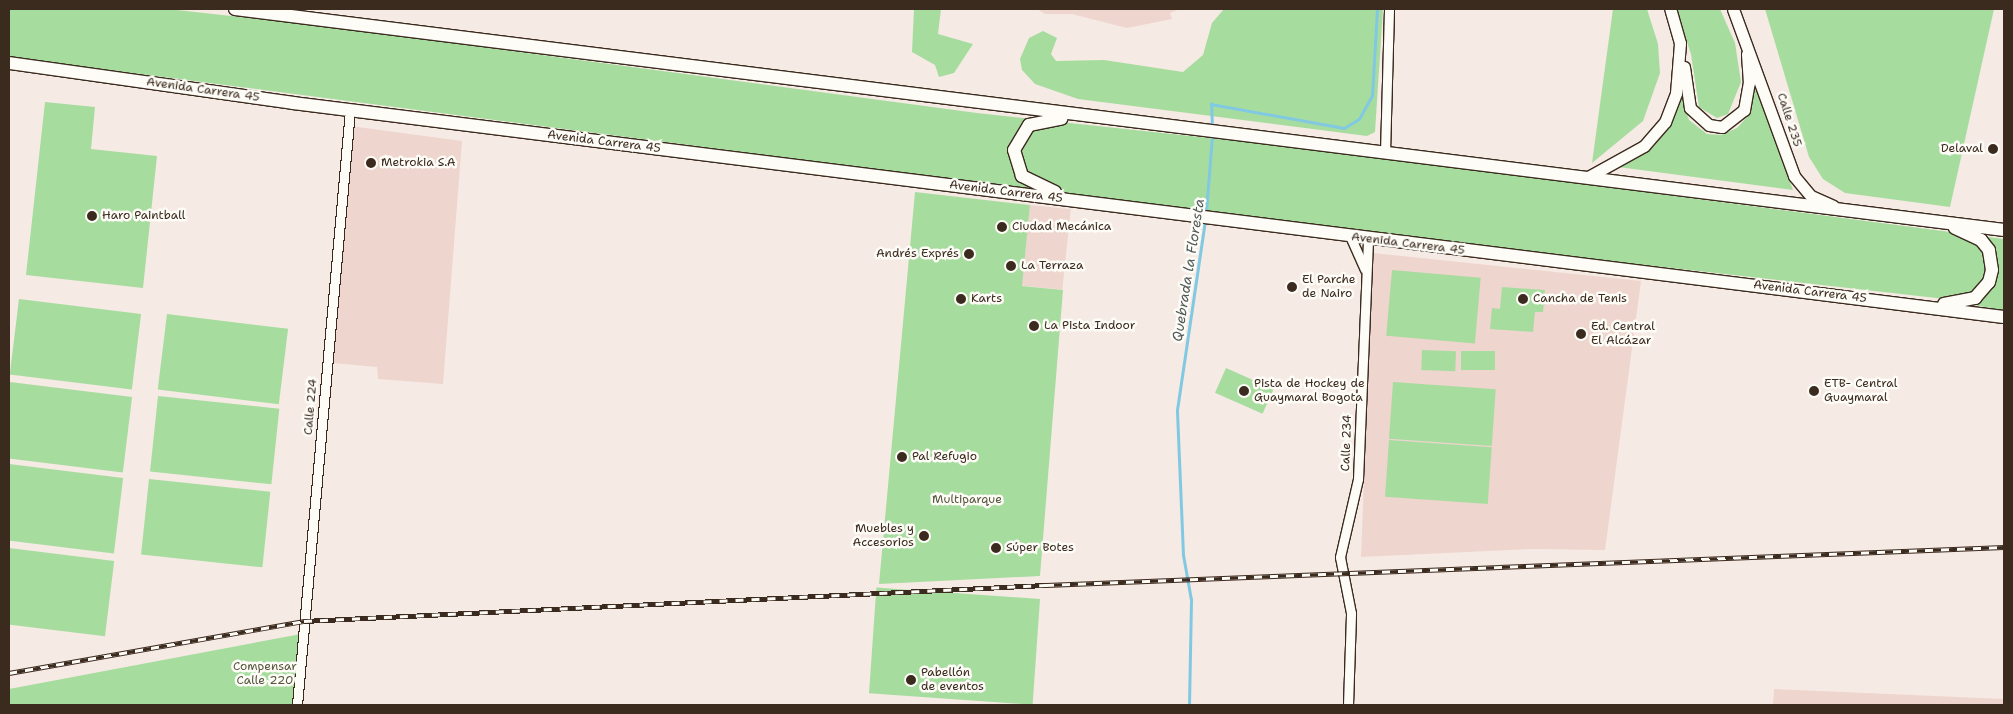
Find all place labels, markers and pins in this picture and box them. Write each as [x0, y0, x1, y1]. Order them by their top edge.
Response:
place label: Delaval [1941, 142, 1983, 156]
marker: Delaval [1987, 143, 1999, 155]
place label: Metrokia S.A [381, 156, 456, 170]
marker: Metrokia S.A [365, 157, 377, 169]
place label: Haro Paintball [102, 209, 185, 223]
marker: Haro Paintball [86, 210, 98, 222]
place label: Ciudad Mecánica [1012, 220, 1111, 234]
marker: Ciudad Mecánica [996, 221, 1008, 233]
place label: Andrés Exprés [876, 247, 959, 261]
marker: Andrés Exprés [963, 248, 975, 260]
place label: La Terraza [1021, 259, 1083, 273]
marker: La Terraza [1005, 260, 1017, 272]
place label: El Parche de Nairo [1302, 273, 1356, 301]
marker: El Parche de Nairo [1286, 281, 1298, 293]
place label: Karts [971, 292, 1002, 306]
place label: Cancha de Tenis [1533, 292, 1627, 306]
marker: Karts [955, 293, 967, 305]
marker: Cancha de Tenis [1517, 293, 1529, 305]
place label: La Pista Indoor [1044, 319, 1135, 333]
marker: La Pista Indoor [1028, 320, 1040, 332]
place label: Ed. Central El Alcázar [1591, 320, 1655, 348]
marker: Ed. Central El Alcázar [1575, 328, 1587, 340]
place label: Pista de Hockey de Guaymaral Bogota [1254, 377, 1365, 405]
place label: ETB- Central Guaymaral [1824, 377, 1897, 405]
marker: Pista de Hockey de Guaymaral Bogota [1238, 385, 1250, 397]
marker: ETB- Central Guaymaral [1808, 385, 1820, 397]
place label: Pal Refugio [912, 450, 977, 464]
marker: Pal Refugio [896, 451, 908, 463]
place label: Muebles y Accesorios [853, 522, 914, 550]
marker: Muebles y Accesorios [918, 530, 930, 542]
place label: Súper Botes [1006, 541, 1074, 555]
marker: Súper Botes [990, 542, 1002, 554]
place label: Pabellón de eventos [921, 666, 984, 694]
marker: Pabellón de eventos [905, 674, 917, 686]

